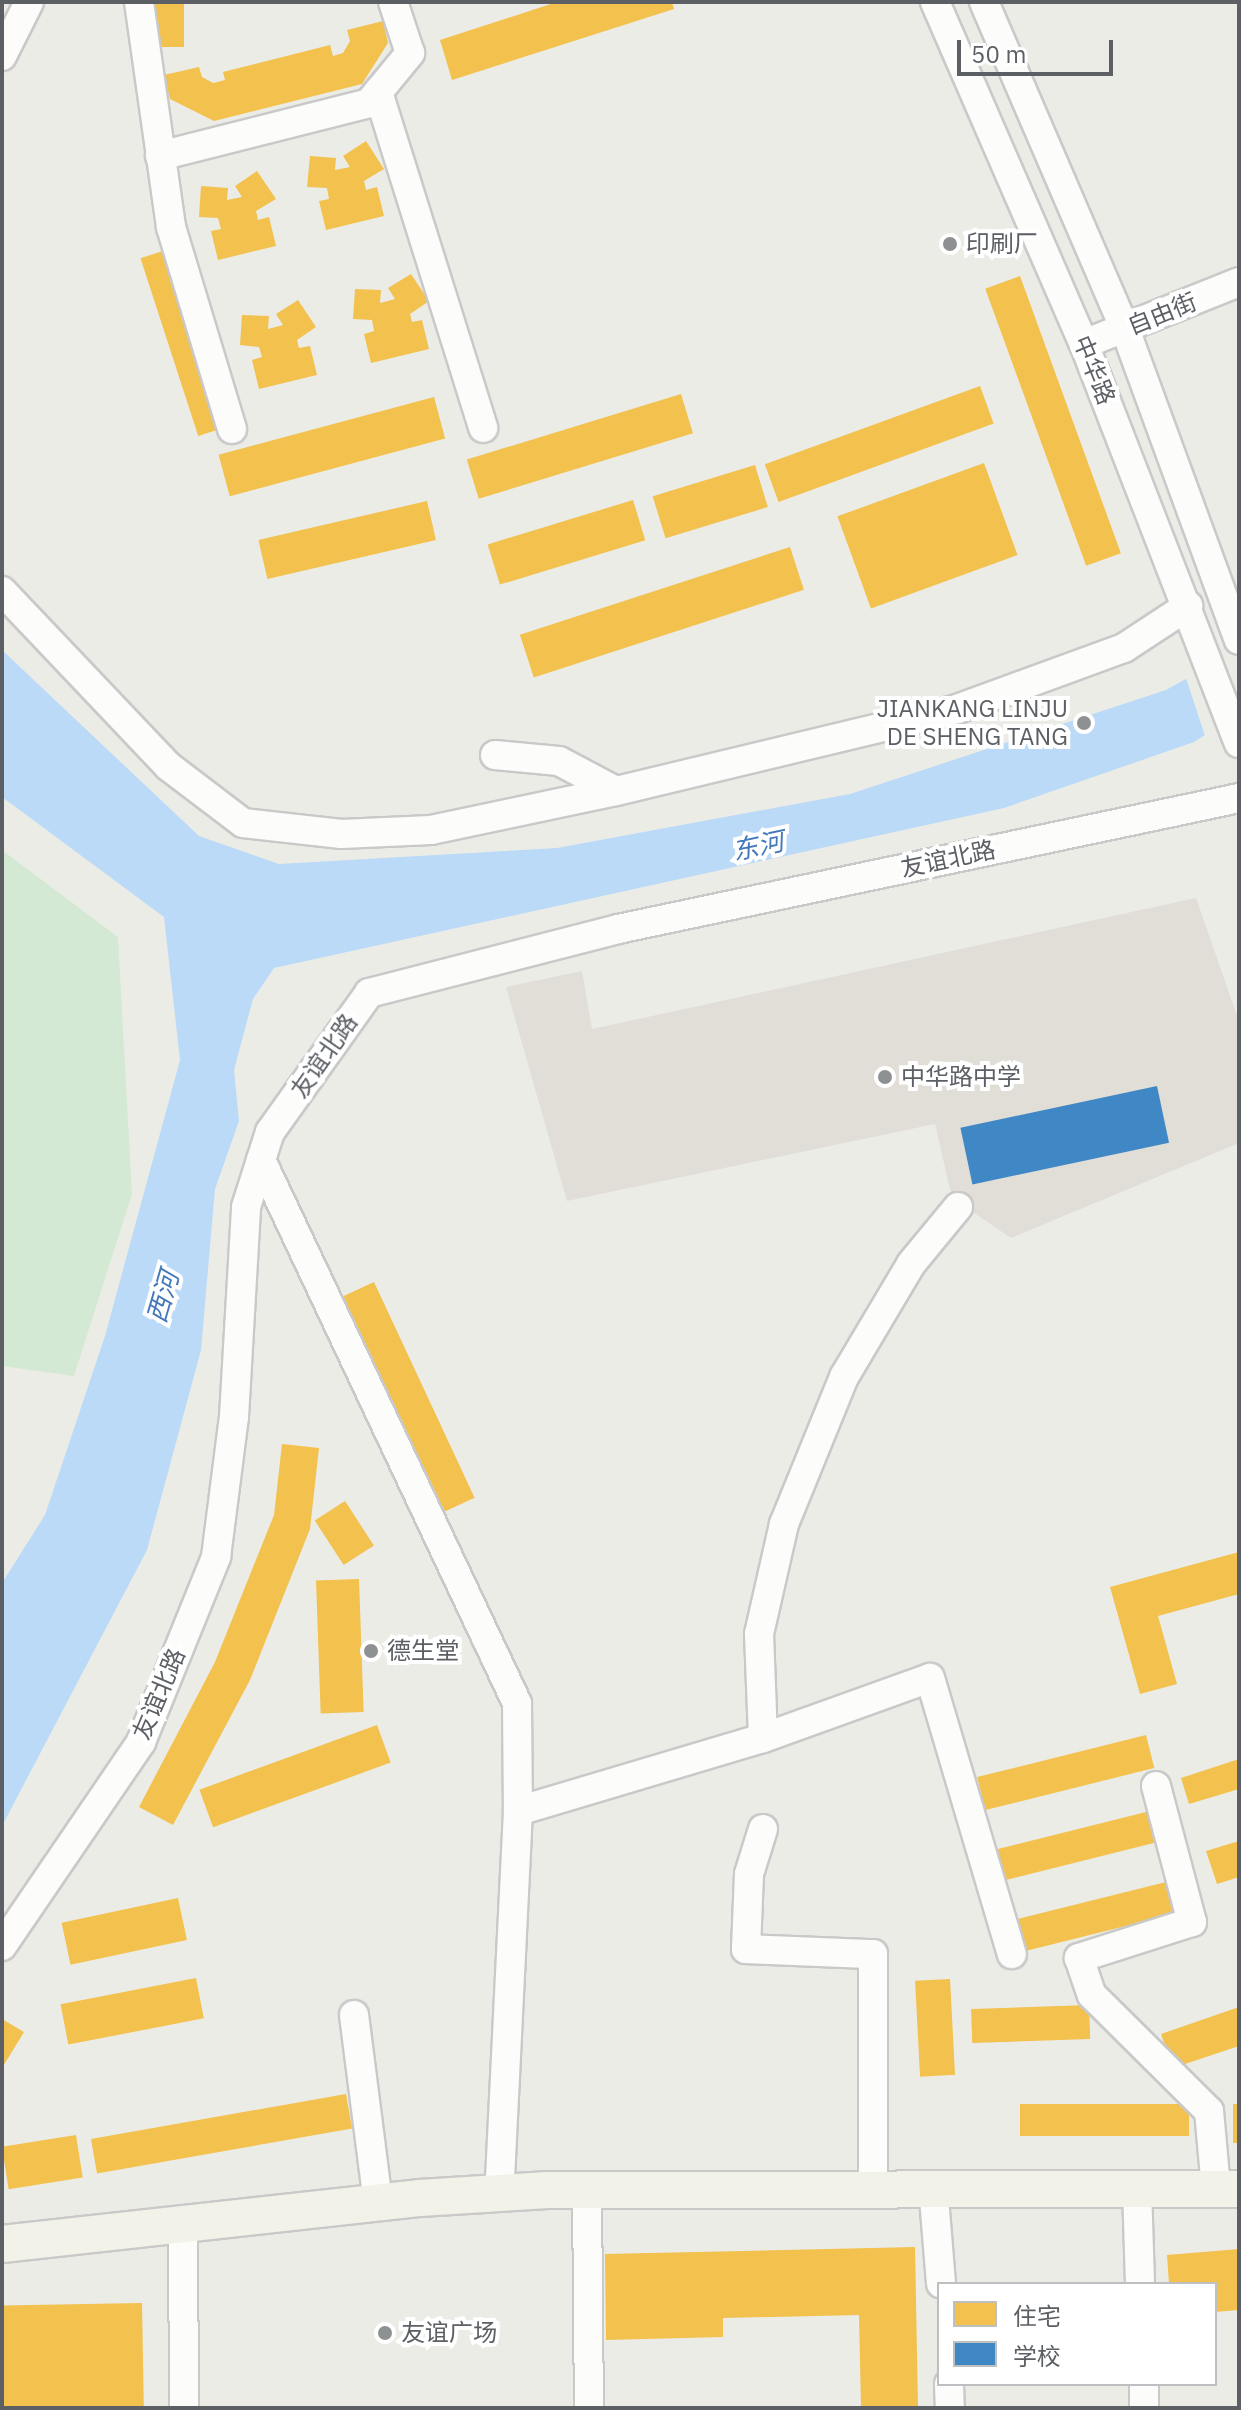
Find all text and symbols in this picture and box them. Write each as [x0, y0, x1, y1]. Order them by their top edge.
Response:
scale bar [961, 24, 1117, 74]
text: 50 m [971, 38, 1026, 70]
place label: 印刷厂 [966, 230, 1038, 258]
marker: 印刷厂 [941, 235, 959, 253]
street label: 自由街 [1123, 287, 1201, 341]
street label: 中华路 [1067, 331, 1121, 409]
place label: JIANKANG LINJU DE SHENG TANG [877, 695, 1068, 751]
marker: JIANKANG LINJU DE SHENG TANG [1075, 714, 1093, 732]
water label: 东河 [729, 825, 787, 867]
street label: 友谊北路 [898, 835, 998, 883]
street label: 友谊北路 [285, 1008, 363, 1104]
place label: 中华路中学 [901, 1063, 1021, 1091]
marker: 中华路中学 [876, 1068, 894, 1086]
water label: 西河 [141, 1268, 185, 1326]
place label: 德生堂 [387, 1637, 459, 1665]
marker: 德生堂 [362, 1642, 380, 1660]
street label: 友谊北路 [127, 1644, 191, 1744]
legend [937, 2282, 1217, 2386]
text: 住宅 [1013, 2300, 1061, 2332]
place label: 友谊广场 [401, 2319, 497, 2347]
marker: 友谊广场 [376, 2324, 394, 2342]
text: 学校 [1013, 2340, 1061, 2372]

